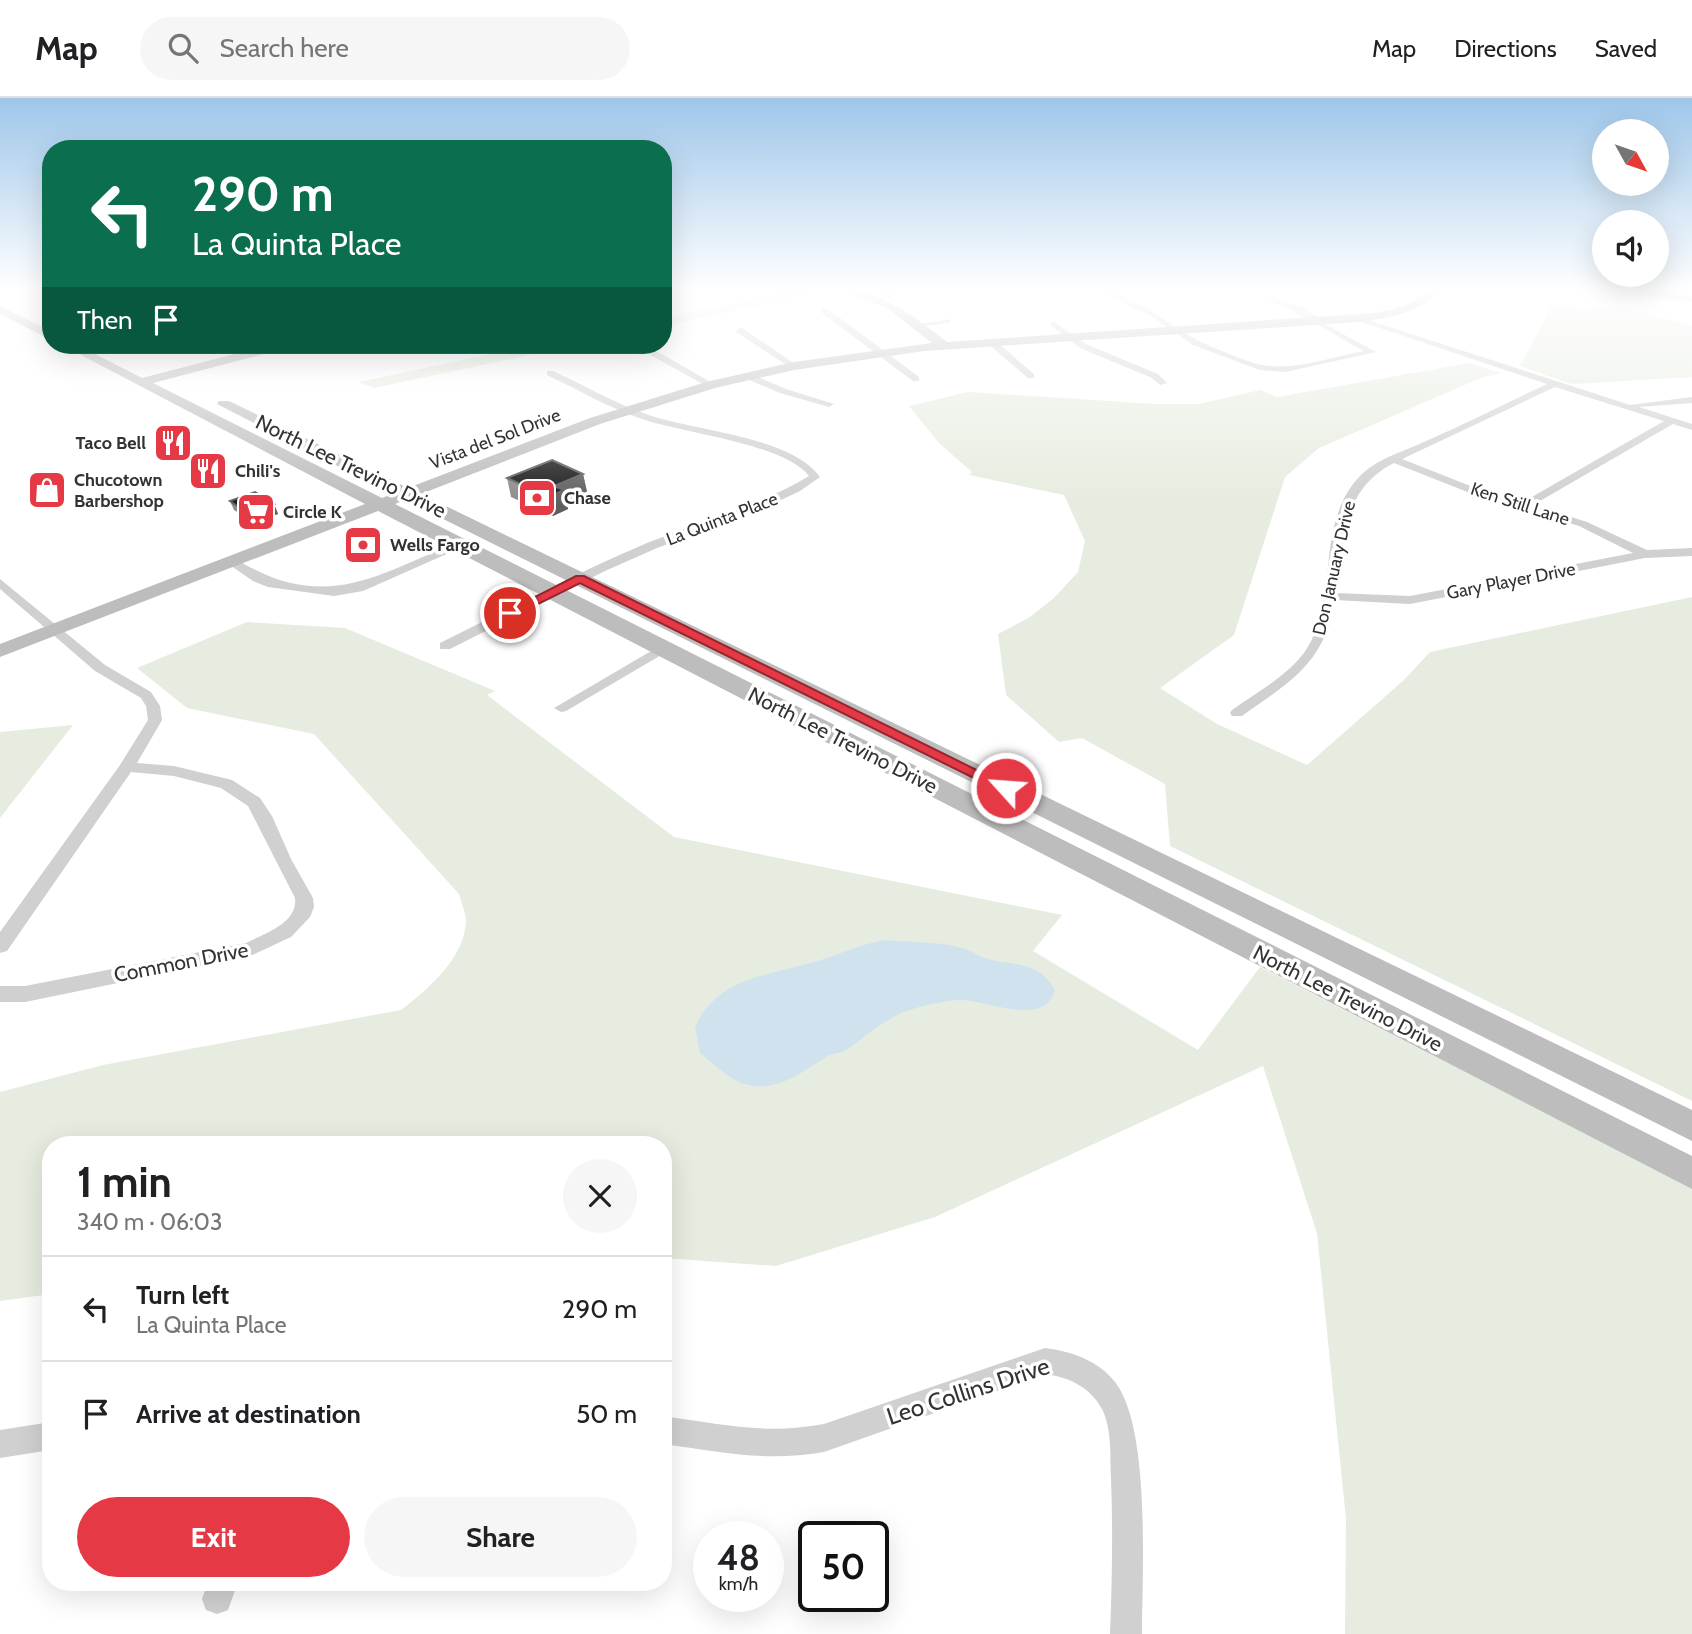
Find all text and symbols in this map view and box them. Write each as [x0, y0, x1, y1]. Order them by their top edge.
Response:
search box [140, 17, 630, 80]
text: Map [35, 28, 98, 68]
icon: search [164, 29, 202, 67]
text: Search here [220, 32, 349, 64]
text: Map [1372, 34, 1416, 63]
text: Directions [1454, 34, 1557, 63]
text: Saved [1595, 34, 1657, 63]
north arrow [1592, 119, 1670, 196]
map controls [1592, 119, 1669, 287]
text: 290 m [192, 164, 334, 223]
icon: left [77, 168, 168, 259]
button: sound [1592, 210, 1669, 287]
text: La Quinta Place [192, 224, 401, 263]
icon: arrive [147, 301, 185, 339]
text: Then [77, 304, 133, 336]
street label: Vista del Sol Drive [426, 404, 564, 474]
street label: North Lee Trevino Drive [252, 409, 450, 523]
restaurant icon: Taco Bell [152, 422, 194, 464]
place label: Taco Bell [76, 432, 146, 454]
restaurant icon: Chili's [187, 450, 229, 492]
place label: Chili's [235, 460, 281, 482]
shop icon: Chucotown Barbershop [26, 469, 68, 511]
place label: Chucotown Barbershop [74, 469, 164, 512]
bank icon: Chase [516, 477, 558, 519]
street label: Ken Still Lane [1468, 478, 1572, 530]
place label: Chase [564, 487, 611, 509]
street label: La Quinta Place [663, 488, 781, 550]
supermarket icon: Circle K [235, 491, 277, 533]
street label: Don January Drive [1308, 499, 1360, 637]
place label: Circle K [283, 501, 343, 523]
bank icon: Wells Fargo [342, 524, 384, 566]
place label: Wells Fargo [390, 534, 480, 556]
street label: Gary Player Drive [1445, 558, 1577, 604]
pin [480, 583, 540, 643]
icon: arrive [491, 594, 529, 632]
street label: North Lee Trevino Drive [744, 681, 942, 799]
position arrow [969, 751, 1043, 825]
street label: Common Drive [112, 937, 250, 987]
street label: North Lee Trevino Drive [1249, 939, 1447, 1057]
text: 1 min [77, 1156, 172, 1208]
button: close [563, 1159, 637, 1233]
text: 340 m · 06:03 [77, 1208, 222, 1236]
text: Turn left [136, 1279, 229, 1311]
icon: left [77, 1290, 115, 1328]
text: 290 m [562, 1293, 637, 1325]
text: La Quinta Place [136, 1311, 286, 1339]
street label: Leo Collins Drive [883, 1351, 1053, 1431]
icon: arrive [77, 1395, 115, 1433]
text: Arrive at destination [136, 1398, 361, 1430]
text: 50 m [576, 1398, 637, 1430]
button: Exit [77, 1497, 350, 1577]
button: Share [364, 1497, 637, 1577]
speed limit sign: 50 [798, 1521, 889, 1612]
text: 48 [717, 1536, 760, 1579]
text: km/h [719, 1573, 758, 1595]

